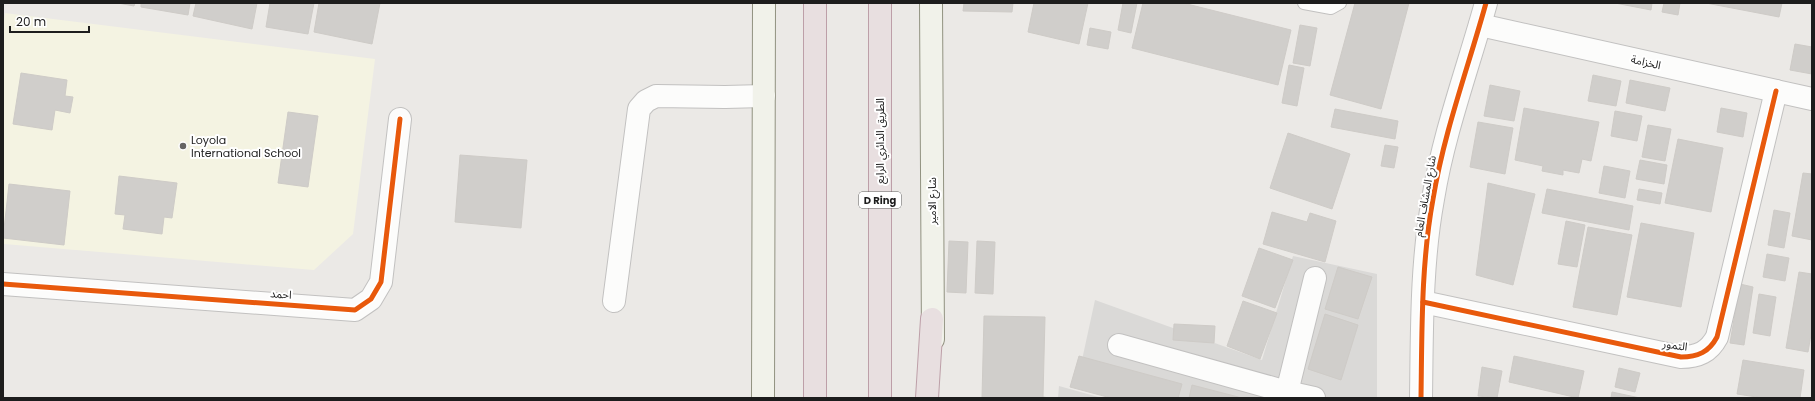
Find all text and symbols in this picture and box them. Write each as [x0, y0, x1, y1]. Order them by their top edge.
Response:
scale bar [10, 8, 89, 34]
text: 20 m [16, 13, 46, 30]
street label: الخزامة [1629, 51, 1663, 73]
street label: الطريق الدائري الرابع [872, 98, 890, 184]
place label: Loyola International School [191, 132, 301, 161]
marker: Loyola International School [178, 141, 188, 151]
street label: شارع المشاف العام [1410, 154, 1440, 238]
street label: شارع الامير [924, 177, 940, 226]
road number: D Ring [859, 192, 901, 208]
street label: احمد [270, 285, 292, 303]
street label: التمور [1660, 335, 1689, 355]

